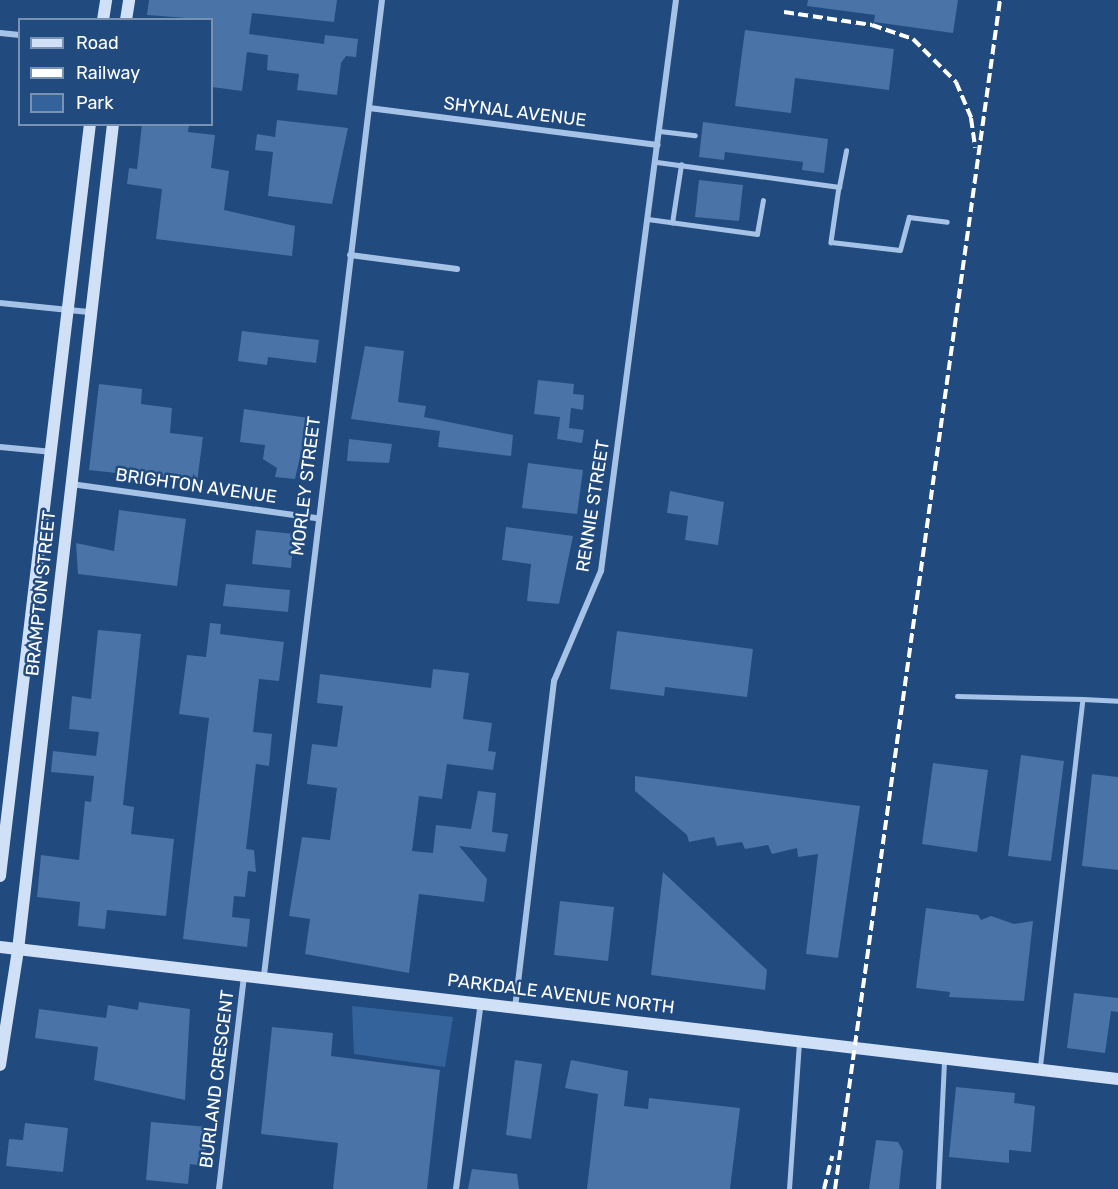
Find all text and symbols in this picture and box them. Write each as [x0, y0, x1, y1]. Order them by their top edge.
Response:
legend [18, 18, 213, 126]
text: Road [76, 32, 119, 54]
text: Railway [76, 62, 140, 84]
text: Park [76, 92, 113, 114]
street label: SHYNAL AVENUE [442, 92, 588, 132]
street label: MORLEY STREET [287, 415, 325, 557]
street label: RENNIE STREET [572, 438, 614, 574]
street label: BRIGHTON AVENUE [114, 464, 278, 508]
street label: BRAMPTON STREET [22, 509, 60, 677]
street label: PARKDALE AVENUE NORTH [446, 969, 676, 1019]
street label: BURLAND CRESCENT [195, 989, 239, 1169]

